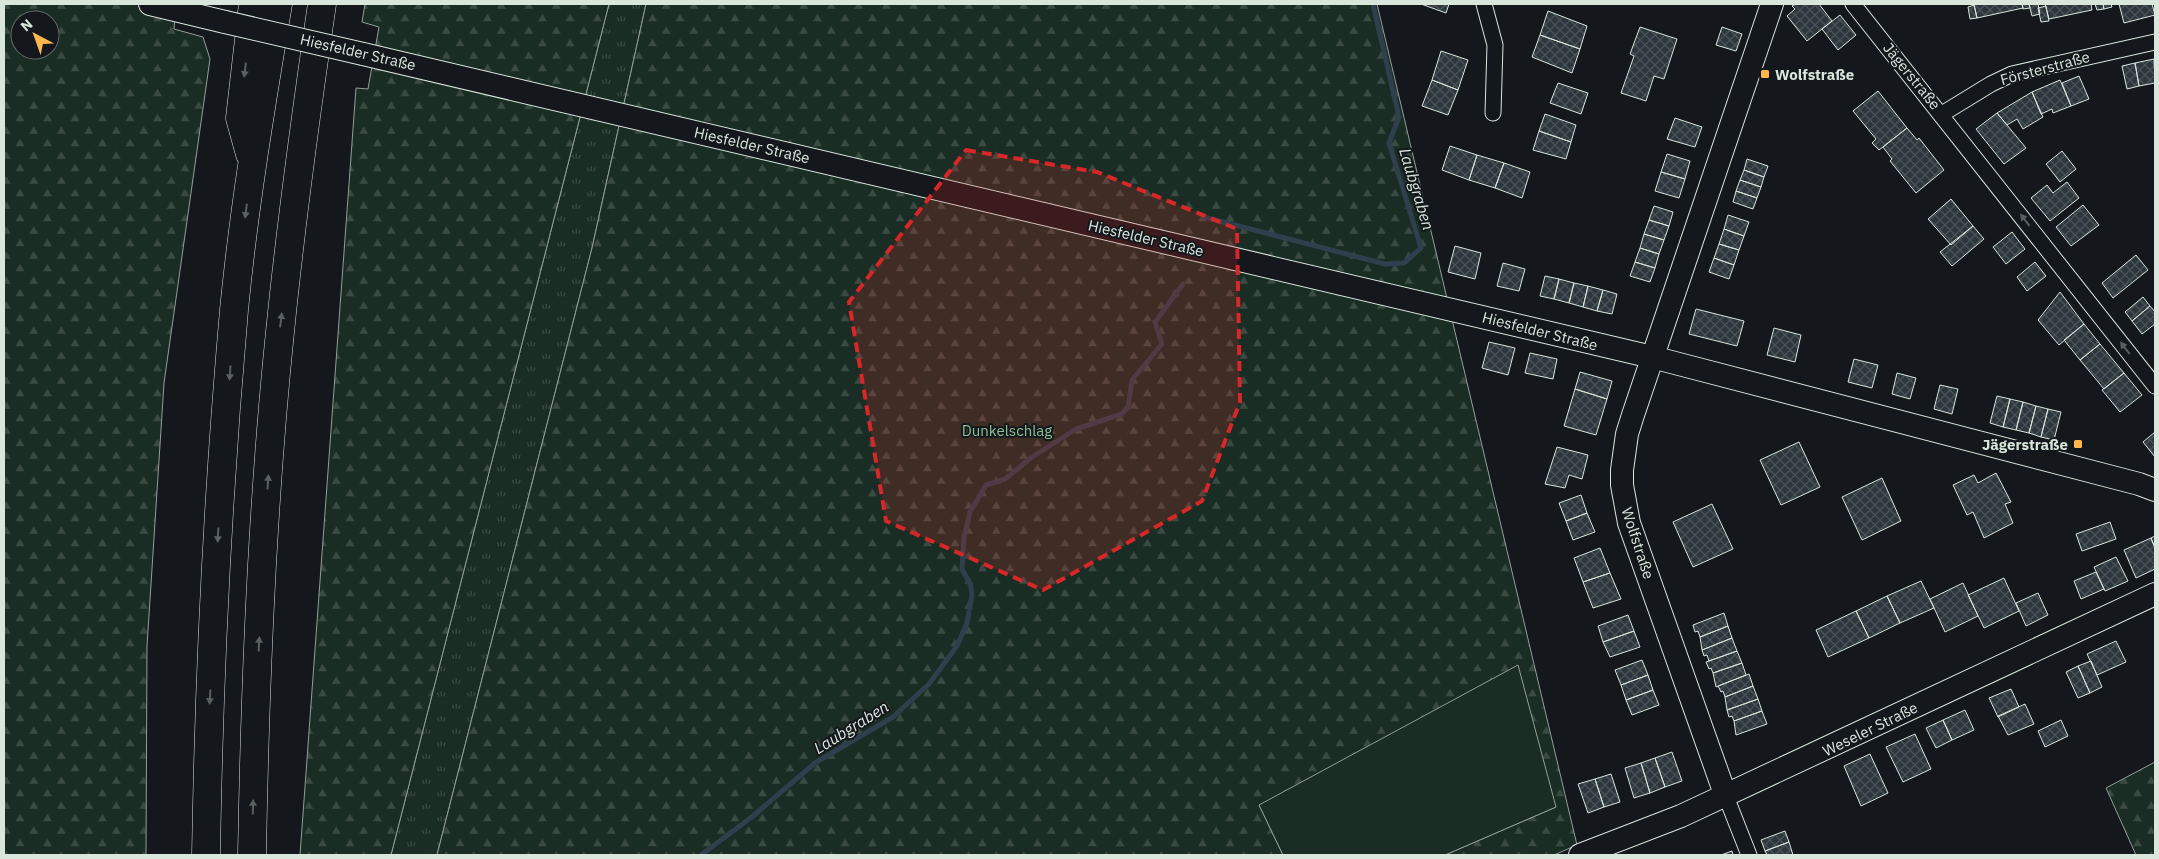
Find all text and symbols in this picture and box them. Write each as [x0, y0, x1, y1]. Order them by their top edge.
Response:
north arrow [10, 10, 60, 60]
text: N [17, 15, 36, 35]
street label: Hiesfelder Straße [298, 29, 418, 75]
street label: Jägerstraße [1879, 39, 1945, 113]
street label: Försterstraße [1998, 47, 2092, 89]
one-way arrow [241, 62, 249, 78]
place label: Wolfstraße [1775, 65, 1854, 84]
marker: Wolfstraße [1759, 68, 1771, 80]
street label: Hiesfelder Straße [692, 122, 812, 168]
water label: Laubgraben [1395, 146, 1439, 232]
one-way arrow [242, 204, 250, 220]
one-way arrow [2020, 213, 2030, 227]
street label: Hiesfelder Straße [1086, 215, 1206, 261]
street label: Hiesfelder Straße [1480, 307, 1600, 355]
one-way arrow [277, 312, 285, 328]
one-way arrow [2120, 342, 2131, 355]
one-way arrow [225, 365, 233, 381]
park label: Dunkelschlag [962, 421, 1052, 440]
place label: Jägerstraße [1982, 435, 2068, 454]
marker: Jägerstraße [2072, 438, 2084, 450]
one-way arrow [265, 474, 273, 490]
street label: Wolfstraße [1617, 505, 1659, 581]
one-way arrow [213, 527, 221, 543]
one-way arrow [255, 636, 263, 652]
one-way arrow [205, 690, 213, 706]
water label: Laubgraben [810, 696, 892, 758]
street label: Weseler Straße [1819, 698, 1921, 760]
one-way arrow [249, 798, 257, 814]

